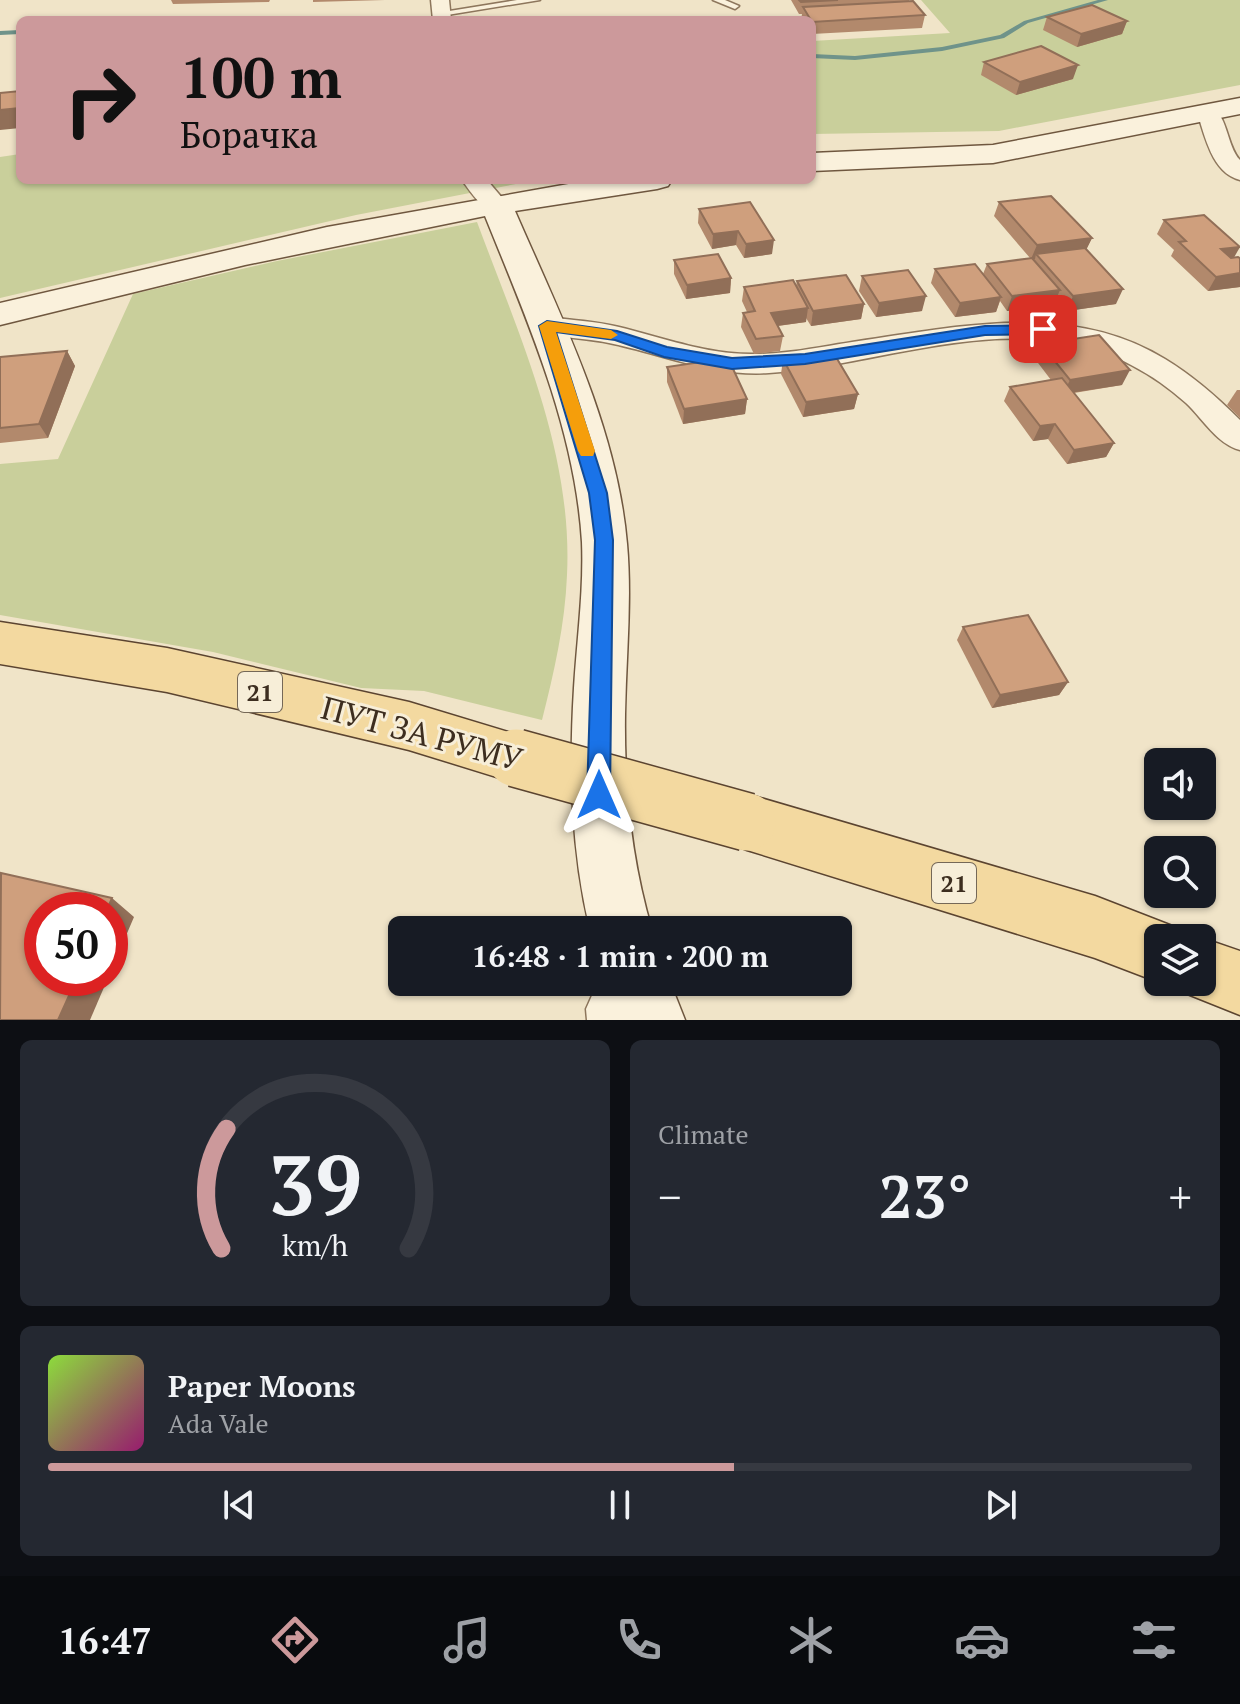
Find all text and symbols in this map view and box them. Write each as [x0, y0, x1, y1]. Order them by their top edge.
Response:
text: 100 m [180, 40, 342, 114]
icon: right [48, 48, 152, 152]
text: Борачка [180, 111, 318, 158]
pin [1009, 295, 1077, 363]
icon: arrive [1021, 307, 1065, 351]
road number: 21 [238, 672, 282, 712]
street label: ПУТ ЗА РУМУ [317, 686, 528, 780]
map controls [1144, 748, 1216, 996]
button: sound [1144, 748, 1216, 820]
position arrow [557, 753, 641, 837]
button: search [1144, 836, 1216, 908]
road number: 21 [932, 863, 976, 903]
speed limit sign: 50 [24, 892, 128, 996]
button: layers [1144, 924, 1216, 996]
text: 16:48 · 1 min · 200 m [472, 936, 768, 976]
text: Climate [658, 1117, 749, 1151]
text: 39 [268, 1129, 362, 1239]
text: 23° [879, 1156, 971, 1235]
text: − [658, 1167, 681, 1226]
text: + [1169, 1167, 1192, 1226]
text: km/h [282, 1226, 348, 1264]
text: Paper Moons [168, 1366, 356, 1406]
text: Ada Vale [168, 1406, 269, 1440]
icon: previous [217, 1483, 261, 1527]
icon: pause [598, 1483, 642, 1527]
icon: next [979, 1483, 1023, 1527]
icon: directions [267, 1612, 323, 1668]
icon: music [439, 1612, 495, 1668]
icon: phone [611, 1612, 667, 1668]
icon: climate [783, 1612, 839, 1668]
icon: car [954, 1612, 1010, 1668]
icon: filters [1126, 1612, 1182, 1668]
text: 16:47 [58, 1617, 152, 1664]

